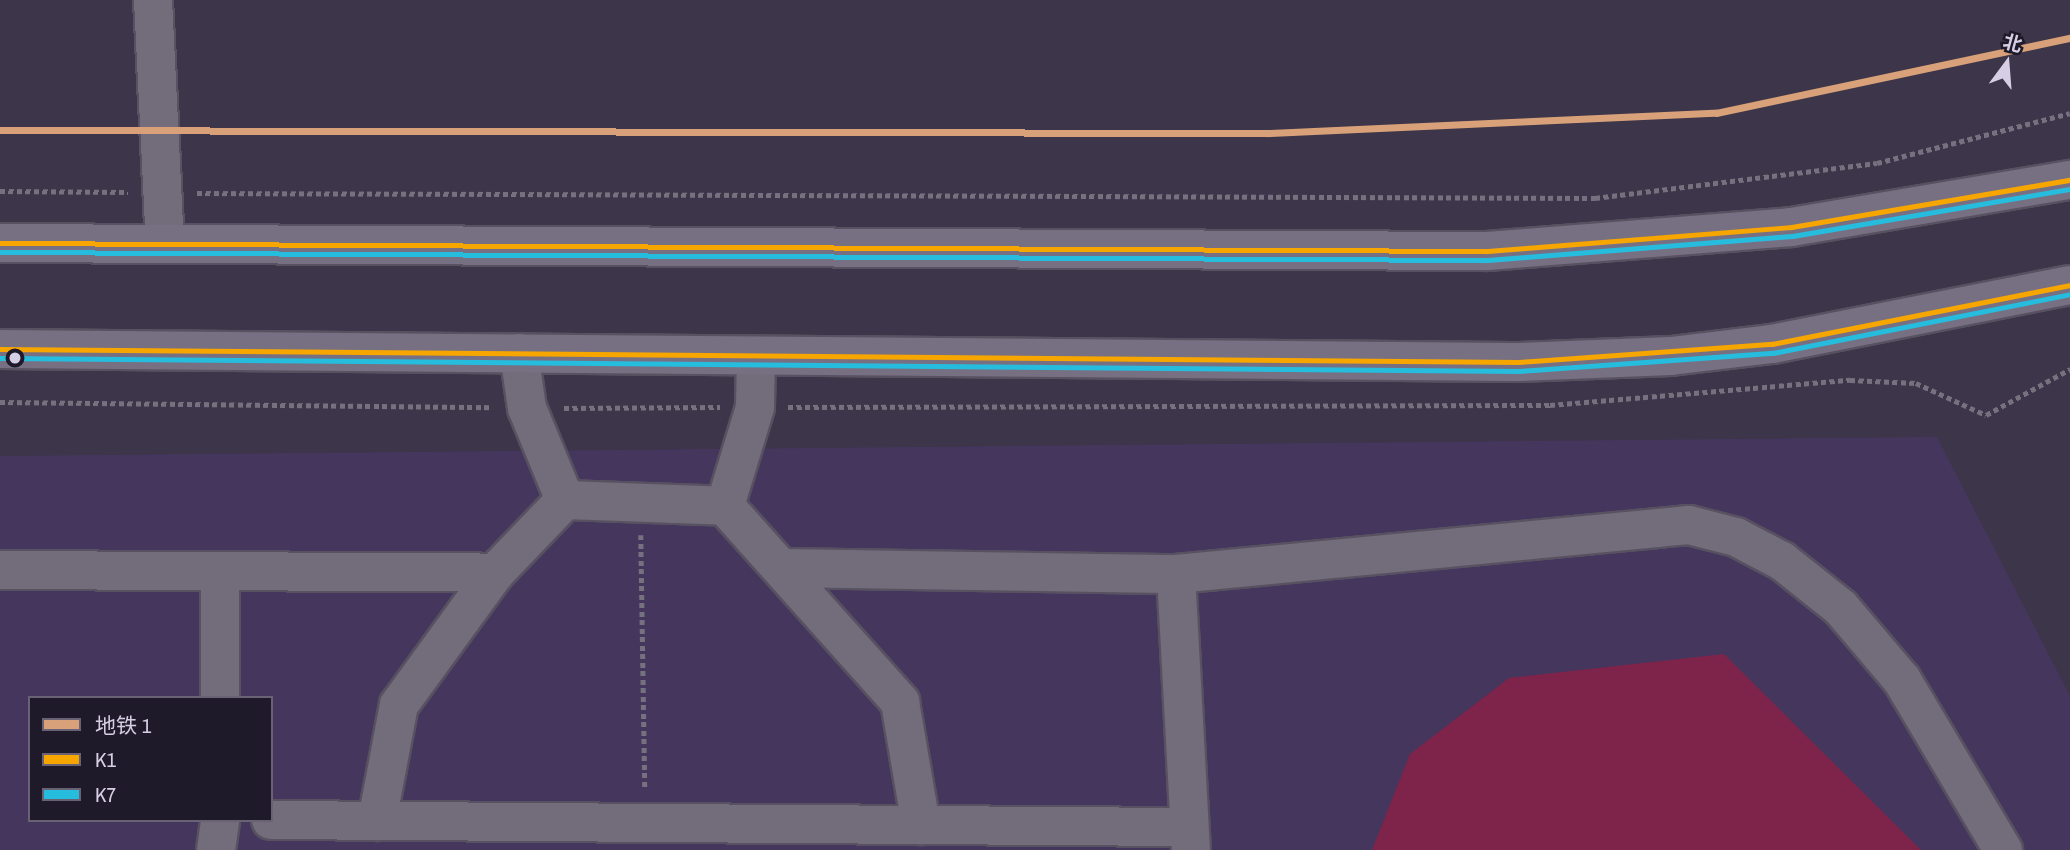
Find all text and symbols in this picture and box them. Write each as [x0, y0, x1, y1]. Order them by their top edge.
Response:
north arrow [1972, 28, 2042, 98]
text: 北 [2000, 28, 2026, 58]
unlabelled marker [8, 351, 22, 365]
legend [28, 696, 273, 822]
text: 地铁 1 [95, 711, 151, 740]
text: K1 [95, 745, 116, 774]
text: K7 [95, 780, 116, 809]

